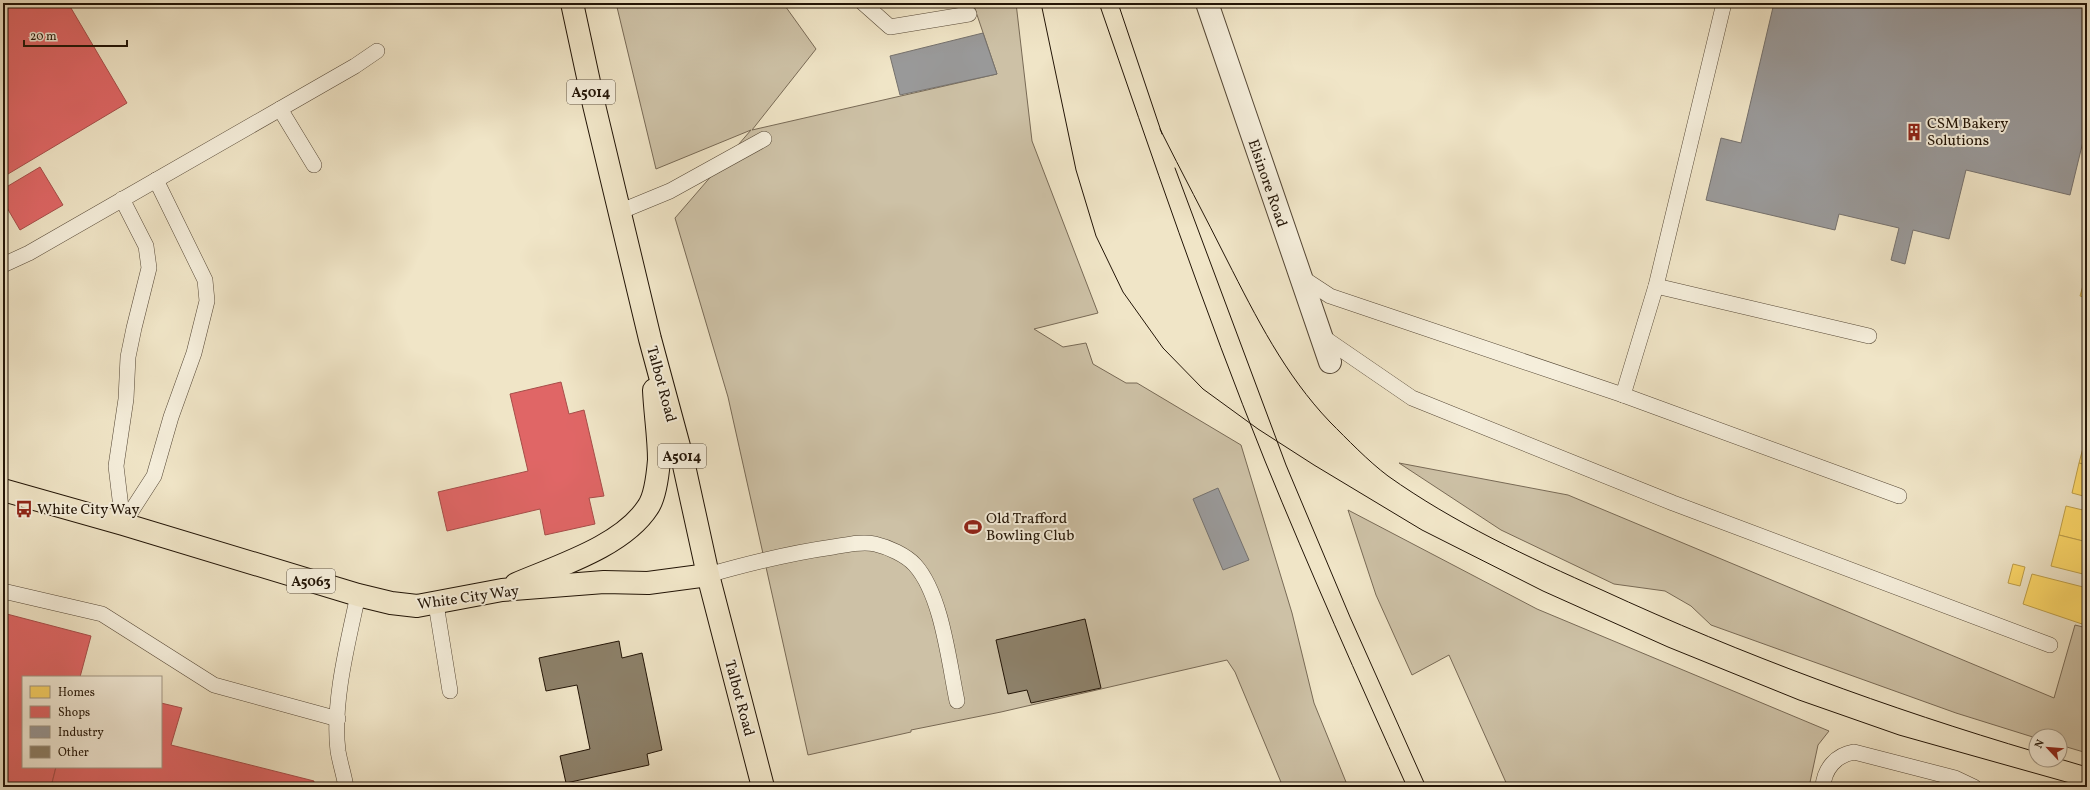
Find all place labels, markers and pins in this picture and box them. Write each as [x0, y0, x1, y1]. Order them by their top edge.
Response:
place label: CSM Bakery Solutions [1927, 114, 2008, 152]
building icon: CSM Bakery Solutions [1904, 122, 1924, 142]
bus stop icon: White City Way [14, 499, 34, 519]
place label: White City Way [37, 500, 140, 521]
place label: Old Trafford Bowling Club [986, 509, 1074, 547]
sports icon: Old Trafford Bowling Club [963, 517, 983, 537]

